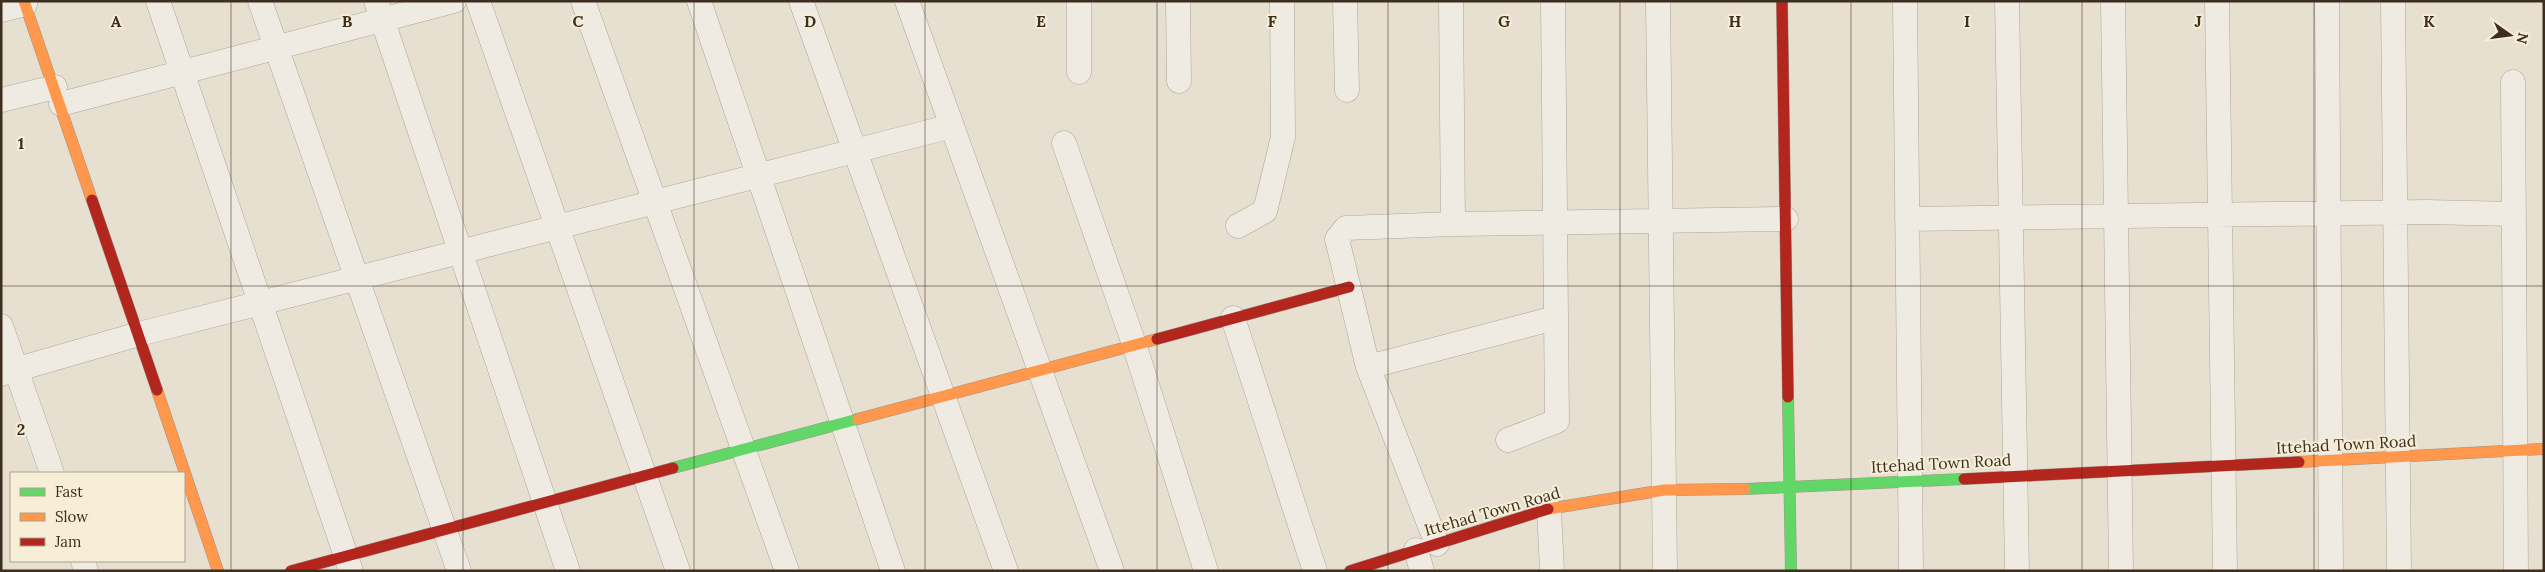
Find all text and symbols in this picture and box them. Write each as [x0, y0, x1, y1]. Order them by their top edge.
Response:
north arrow [2485, 10, 2535, 60]
text: A [111, 11, 122, 31]
text: B [342, 11, 353, 31]
text: C [572, 11, 584, 31]
text: D [804, 11, 816, 31]
text: E [1036, 11, 1046, 31]
text: F [1267, 11, 1277, 31]
text: G [1498, 11, 1510, 31]
text: H [1729, 11, 1742, 31]
text: I [1964, 11, 1970, 31]
text: J [2194, 11, 2202, 31]
text: K [2423, 11, 2435, 31]
text: N [2513, 31, 2533, 46]
text: 1 [18, 133, 24, 153]
text: 2 [17, 419, 25, 439]
street label: Ittehad Town Road [2275, 430, 2417, 458]
street label: Ittehad Town Road [1870, 449, 2012, 477]
legend [10, 472, 185, 562]
text: Fast [55, 482, 83, 501]
street label: Ittehad Town Road [1422, 482, 1563, 540]
text: Slow [55, 507, 88, 526]
text: Jam [54, 532, 82, 551]

